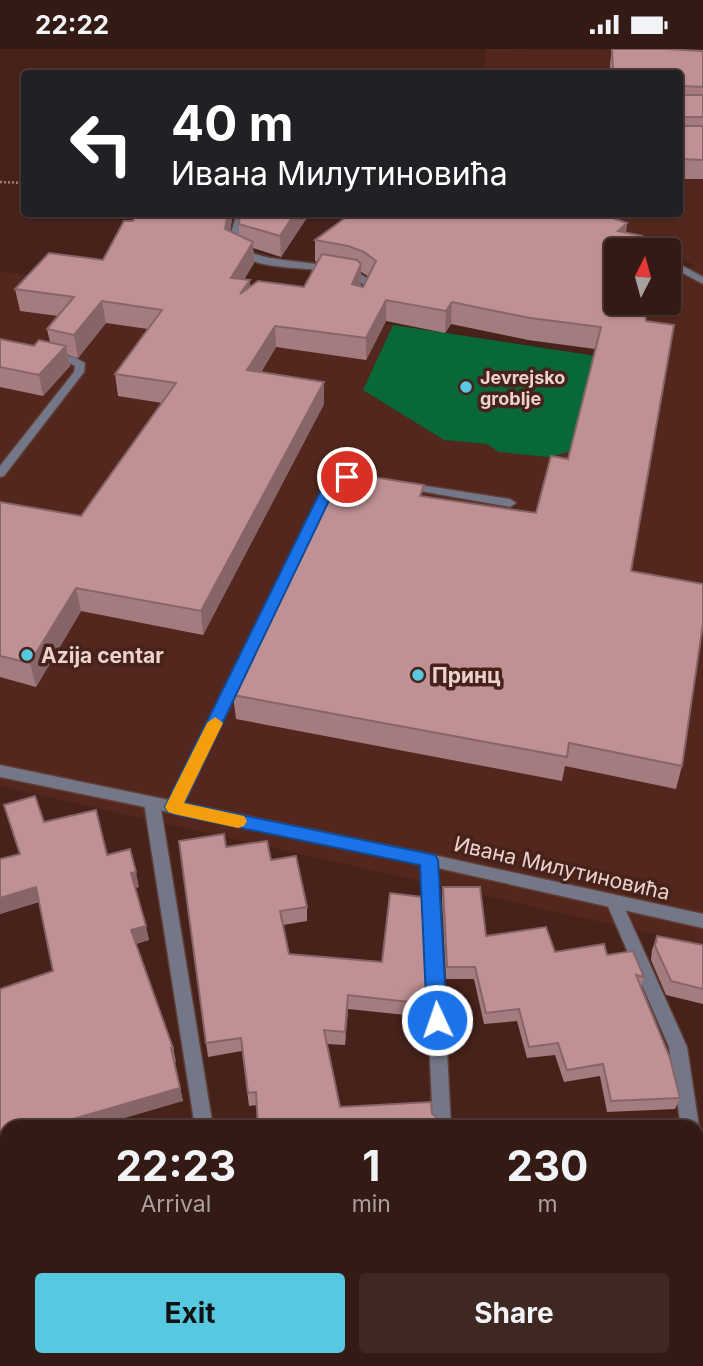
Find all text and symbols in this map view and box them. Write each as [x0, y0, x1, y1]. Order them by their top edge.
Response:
text: 22:22 [35, 9, 109, 40]
text: 40 m [171, 94, 294, 153]
icon: left [56, 98, 147, 189]
text: Ивана Милутиновића [171, 154, 508, 193]
north arrow [604, 238, 681, 315]
map controls [604, 238, 681, 315]
place label: Jevrejsko groblje [480, 367, 565, 409]
marker: Jevrejsko groblje [458, 379, 474, 395]
pin [317, 447, 377, 507]
icon: arrive [328, 458, 366, 496]
place label: Azija centar [41, 643, 164, 668]
marker: Azija centar [19, 647, 35, 663]
place label: Принц [432, 663, 501, 688]
marker: Принц [410, 667, 426, 683]
street label: Ивана Милутиновића [452, 831, 672, 905]
position arrow [400, 983, 474, 1057]
text: 22:23 [116, 1140, 236, 1191]
text: 1 [362, 1140, 380, 1191]
text: 230 [507, 1140, 588, 1191]
text: Arrival [140, 1190, 211, 1218]
text: min [352, 1190, 391, 1218]
text: m [537, 1190, 558, 1218]
button: Exit [35, 1273, 345, 1353]
button: Share [359, 1273, 669, 1353]

